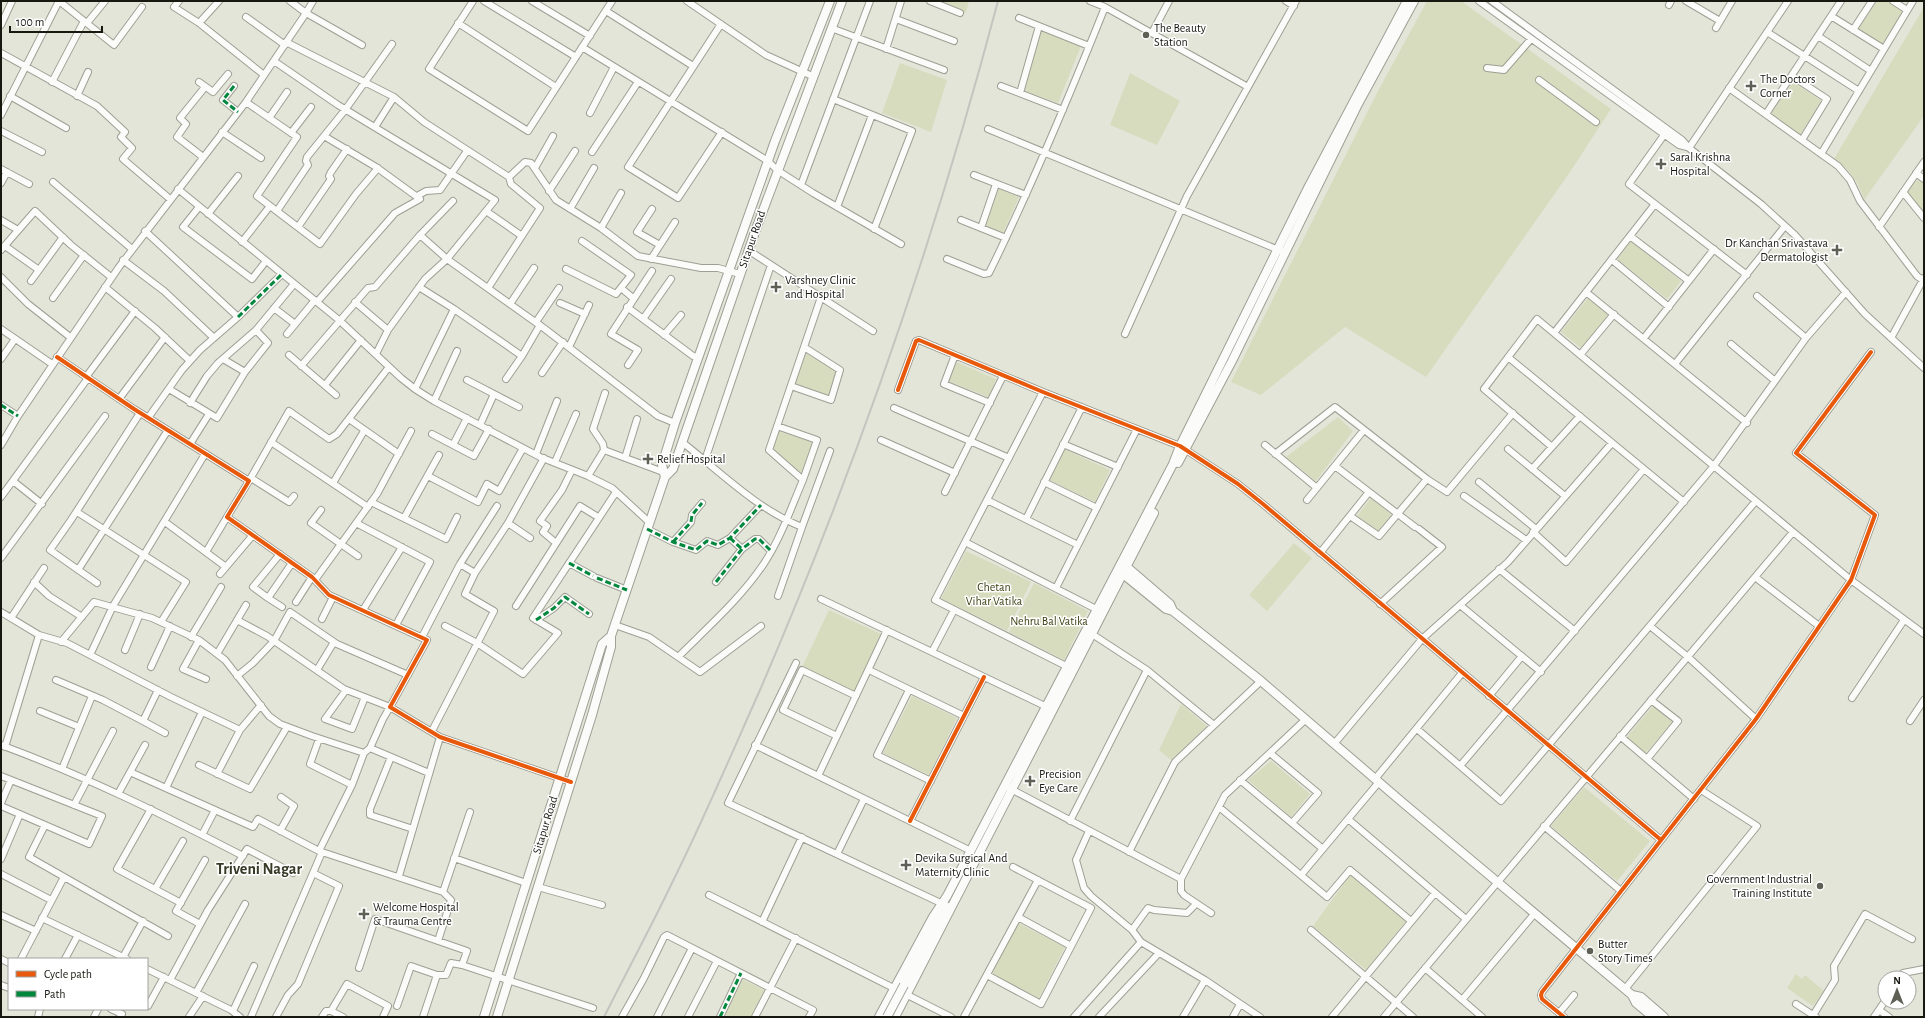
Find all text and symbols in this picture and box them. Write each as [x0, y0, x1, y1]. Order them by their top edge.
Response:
scale bar [10, 8, 102, 34]
text: 100 m [16, 16, 44, 28]
place label: The Beauty Station [1154, 22, 1206, 48]
marker: The Beauty Station [1141, 30, 1151, 40]
place label: The Doctors Corner [1760, 73, 1816, 99]
marker: The Doctors Corner [1745, 80, 1757, 92]
place label: Saral Krishna Hospital [1670, 151, 1731, 177]
marker: Saral Krishna Hospital [1655, 158, 1667, 170]
street label: Sitapur Road [737, 209, 767, 269]
place label: Dr Kanchan Srivastava Dermatologist [1725, 237, 1828, 263]
marker: Dr Kanchan Srivastava Dermatologist [1831, 244, 1843, 256]
place label: Varshney Clinic and Hospital [785, 274, 856, 300]
marker: Varshney Clinic and Hospital [770, 281, 782, 293]
marker: Relief Hospital [642, 453, 654, 465]
place label: Relief Hospital [657, 453, 725, 465]
park label: Chetan Vihar Vatika [966, 581, 1023, 607]
park label: Nehru Bal Vatika [1010, 615, 1088, 627]
place label: Precision Eye Care [1039, 768, 1081, 795]
marker: Precision Eye Care [1024, 775, 1036, 787]
street label: Sitapur Road [531, 795, 559, 855]
place label: Devika Surgical And Maternity Clinic [915, 852, 1008, 879]
marker: Devika Surgical And Maternity Clinic [900, 859, 912, 871]
district label: Triveni Nagar [216, 861, 302, 877]
place label: Government Industrial Training Institute [1707, 873, 1812, 899]
marker: Government Industrial Training Institute [1815, 881, 1825, 891]
place label: Welcome Hospital & Trauma Centre [373, 901, 459, 927]
marker: Welcome Hospital & Trauma Centre [358, 908, 370, 920]
place label: Butter Story Times [1598, 938, 1653, 965]
marker: Butter Story Times [1585, 946, 1595, 956]
legend [8, 958, 148, 1010]
text: Cycle path [44, 968, 92, 981]
north arrow [1877, 970, 1917, 1010]
text: N [1893, 975, 1901, 986]
text: Path [44, 988, 66, 1000]

